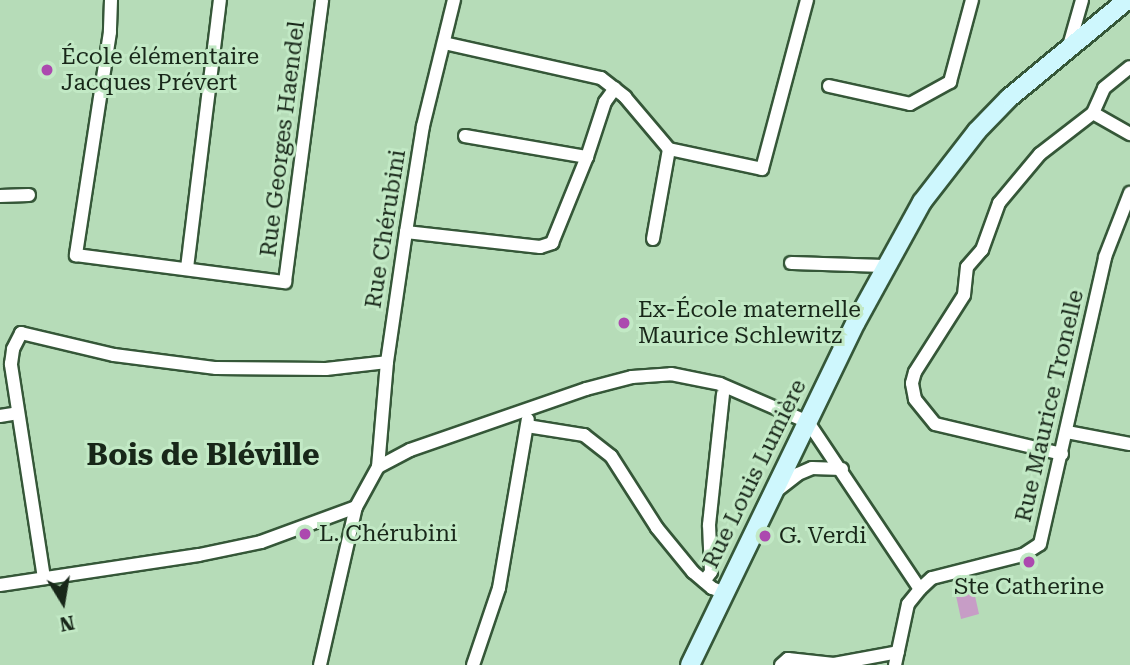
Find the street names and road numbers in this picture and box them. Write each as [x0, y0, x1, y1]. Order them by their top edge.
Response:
street label: Rue Georges Haendel [255, 20, 311, 258]
street label: Rue Chérubini [360, 148, 412, 310]
street label: Rue Maurice Tronelle [1010, 287, 1090, 525]
street label: Rue Louis Lumière [697, 375, 813, 573]

